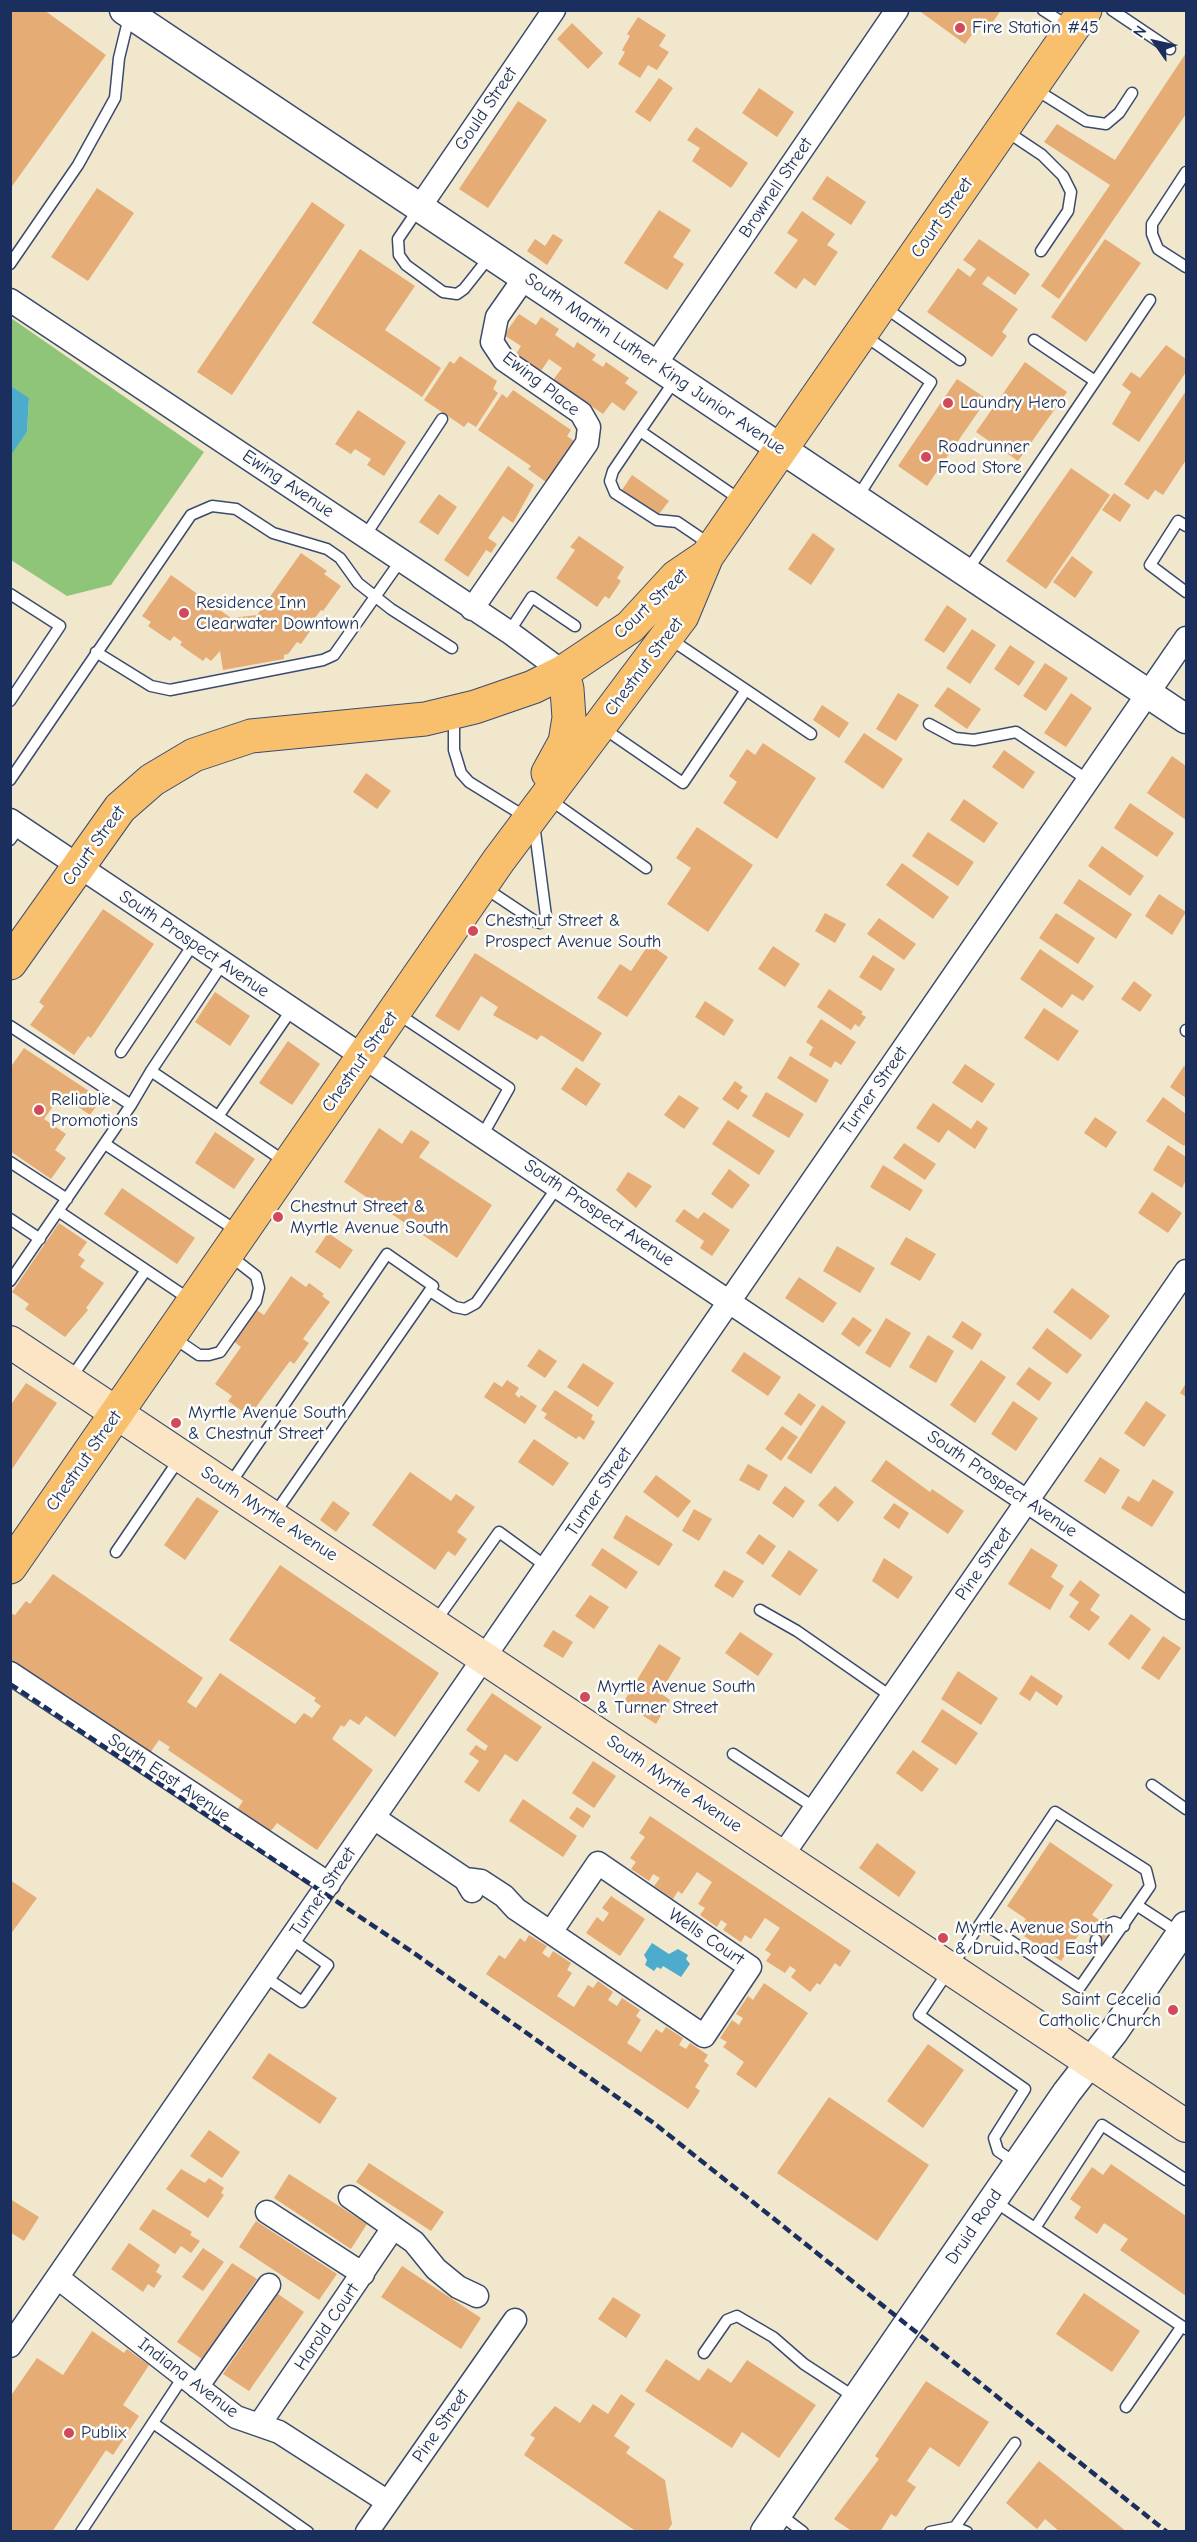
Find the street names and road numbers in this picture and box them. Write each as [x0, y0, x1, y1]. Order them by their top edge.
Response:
street label: Gould Street [450, 63, 522, 155]
street label: Brownell Street [735, 134, 817, 242]
street label: Court Street [906, 174, 978, 262]
street label: South Martin Luther King Junior Avenue [521, 268, 789, 460]
street label: Ewing Place [498, 347, 584, 421]
street label: Ewing Avenue [238, 445, 338, 523]
street label: Court Street [610, 564, 692, 644]
street label: Chestnut Street [600, 613, 688, 721]
street label: Court Street [58, 802, 130, 890]
street label: South Prospect Avenue [115, 886, 273, 1002]
street label: Chestnut Street [317, 1008, 403, 1116]
street label: Turner Street [836, 1043, 912, 1139]
street label: South Prospect Avenue [520, 1155, 678, 1271]
street label: Chestnut Street [41, 1407, 127, 1515]
street label: South Prospect Avenue [923, 1426, 1081, 1542]
street label: Turner Street [561, 1443, 637, 1541]
street label: South Myrtle Avenue [197, 1462, 341, 1566]
street label: Pine Street [951, 1523, 1017, 1605]
street label: South East Avenue [104, 1729, 234, 1827]
street label: South Myrtle Avenue [602, 1731, 746, 1837]
street label: Turner Street [285, 1843, 361, 1941]
street label: Wells Court [664, 1904, 748, 1970]
street label: Druid Road [941, 2185, 1007, 2269]
street label: Harold Court [290, 2279, 364, 2375]
street label: Indiana Avenue [134, 2333, 242, 2423]
street label: Pine Street [408, 2385, 474, 2467]

